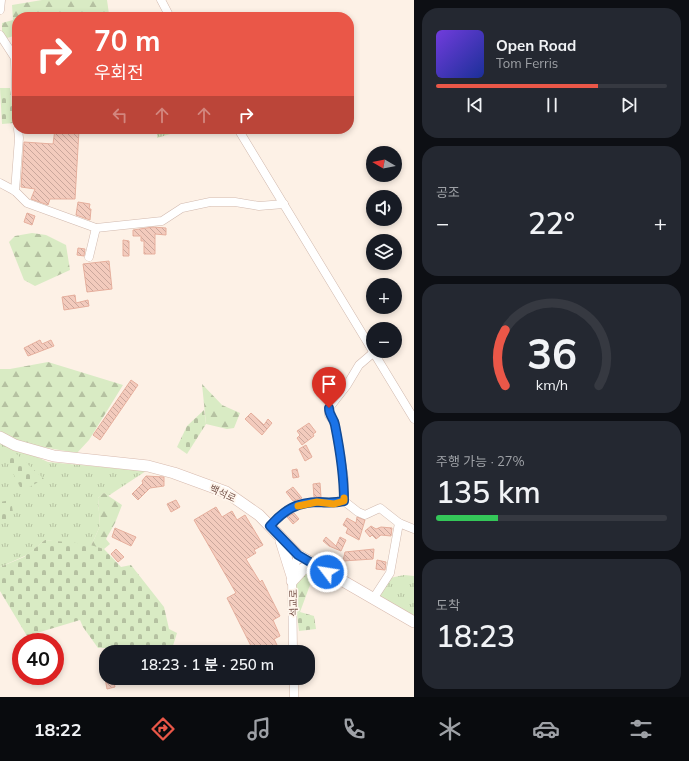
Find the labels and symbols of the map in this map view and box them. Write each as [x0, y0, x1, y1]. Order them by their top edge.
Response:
north arrow [366, 146, 402, 182]
pin [312, 367, 346, 408]
street label: 백석로 [208, 482, 238, 505]
position arrow [306, 551, 348, 593]
street label: 석교로 [287, 589, 300, 617]
speed limit sign: 40 [12, 633, 64, 685]

